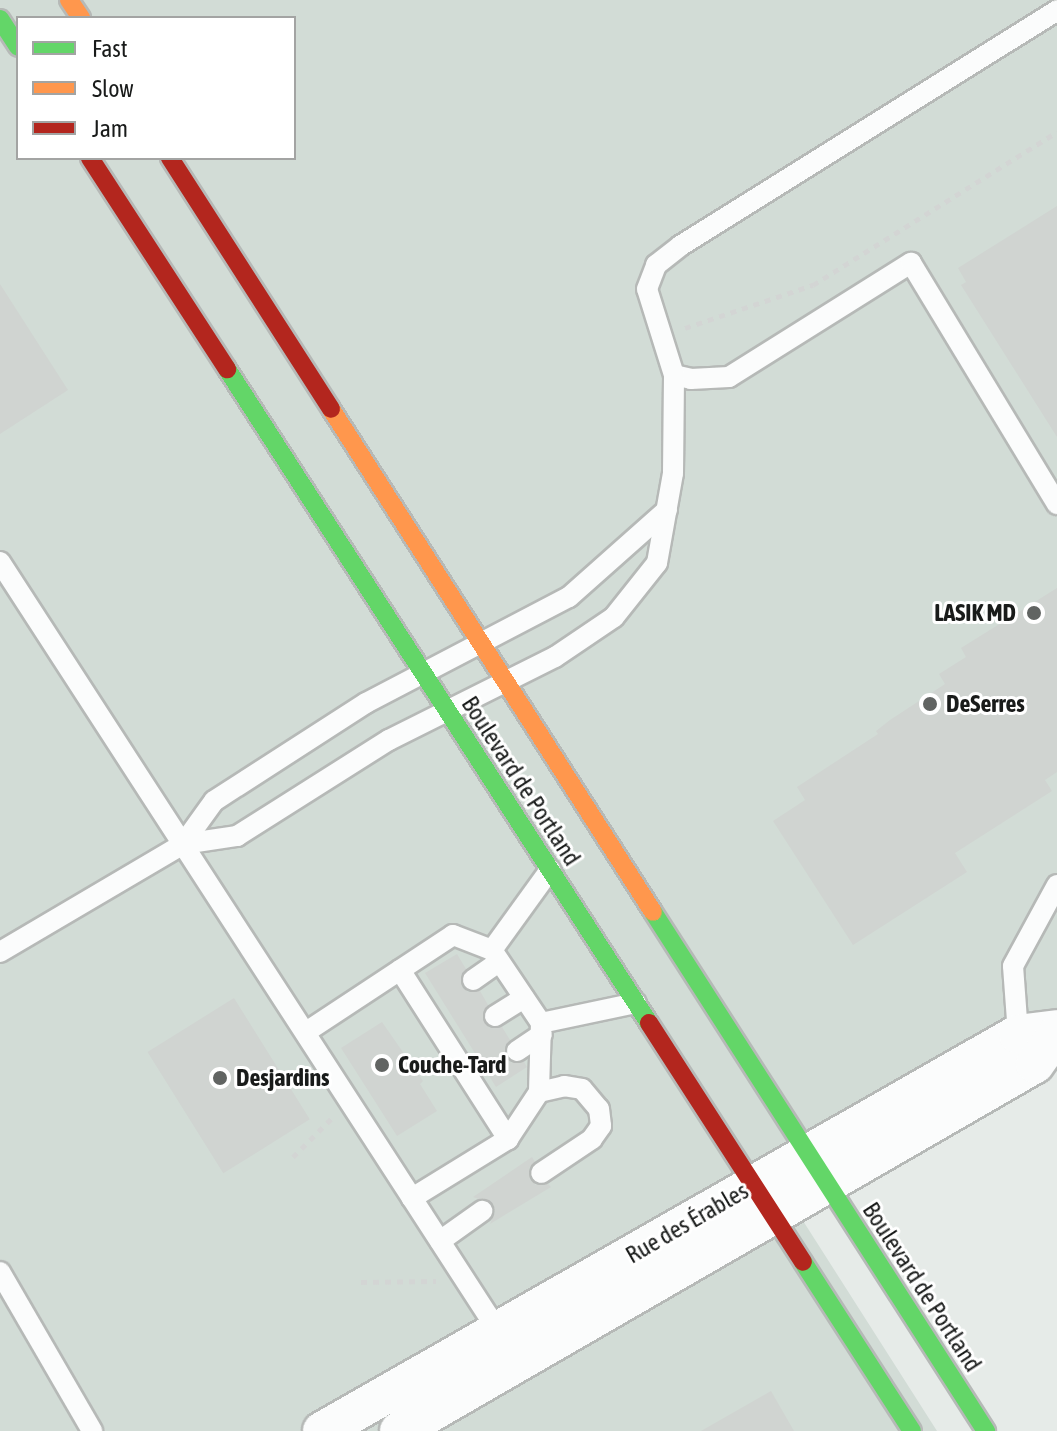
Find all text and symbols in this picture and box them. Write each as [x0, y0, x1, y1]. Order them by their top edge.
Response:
legend [16, 16, 296, 160]
text: Fast [92, 35, 128, 62]
text: Slow [92, 75, 134, 102]
text: Jam [92, 115, 128, 142]
place label: LASIK MD [934, 599, 1016, 627]
marker: LASIK MD [1023, 602, 1045, 624]
place label: DeSerres [946, 690, 1025, 718]
street label: Boulevard de Portland [455, 691, 587, 871]
marker: DeSerres [921, 695, 939, 713]
place label: Couche-Tard [398, 1051, 506, 1079]
marker: Couche-Tard [373, 1056, 391, 1074]
place label: Desjardins [236, 1064, 330, 1092]
marker: Desjardins [211, 1069, 229, 1087]
street label: Rue des Érables [621, 1176, 753, 1270]
street label: Boulevard de Portland [856, 1197, 988, 1377]

